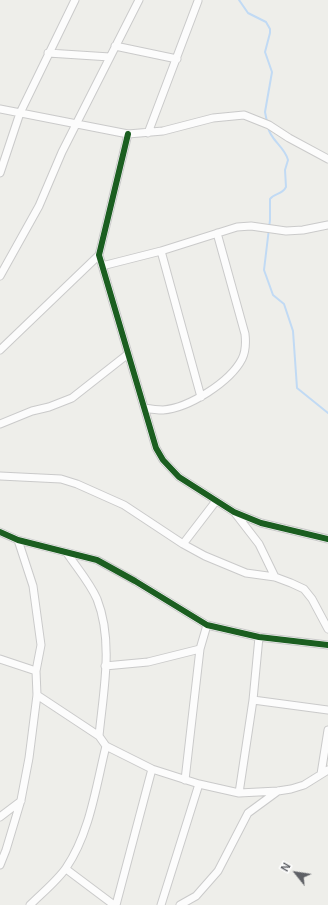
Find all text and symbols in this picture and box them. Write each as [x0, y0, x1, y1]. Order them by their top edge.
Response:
north arrow [276, 853, 316, 893]
text: N [278, 861, 293, 873]

